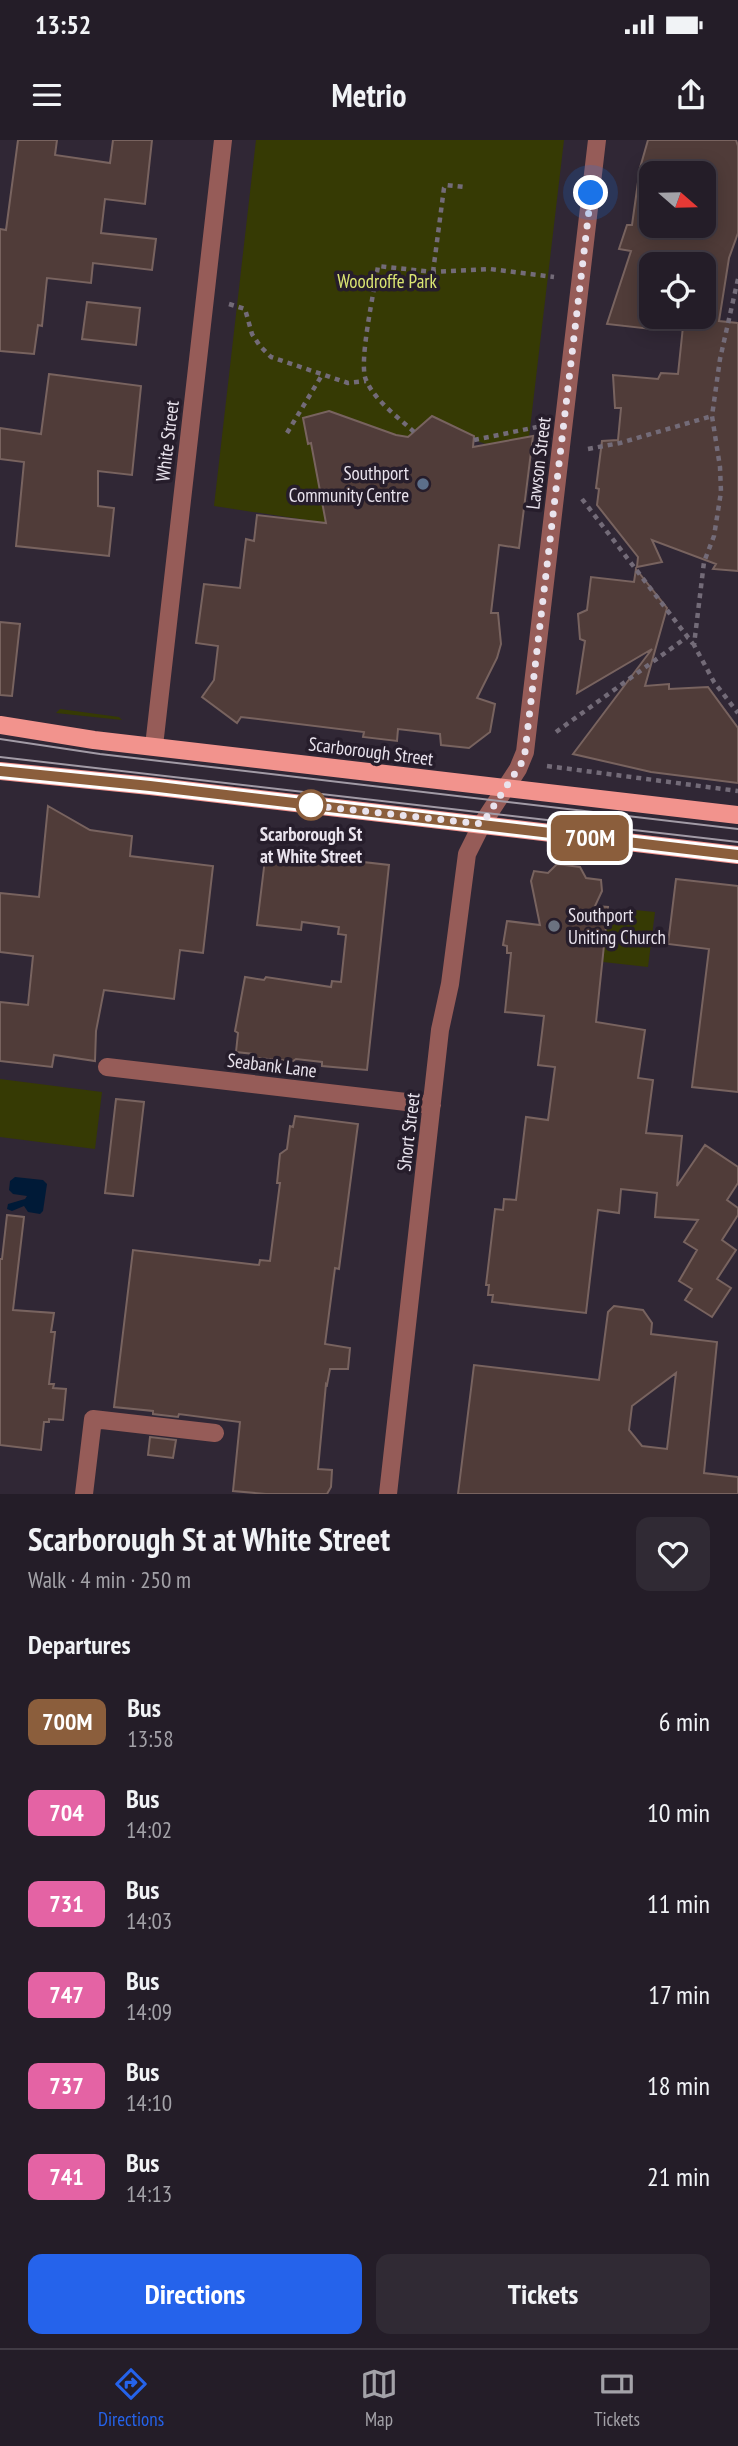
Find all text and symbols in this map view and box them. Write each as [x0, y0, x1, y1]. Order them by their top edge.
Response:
text: 13:52 [35, 8, 91, 41]
text: Metrio [331, 74, 407, 116]
icon: menu [28, 76, 66, 114]
icon: share [672, 76, 710, 114]
north arrow [639, 161, 716, 238]
map controls [639, 161, 716, 329]
your location [573, 175, 608, 210]
button: locate [639, 252, 716, 329]
park label: Woodroffe Park [337, 269, 437, 293]
street label: White Street [150, 398, 184, 483]
street label: Lawson Street [520, 415, 556, 510]
place label: Southport Community Centre [289, 461, 410, 507]
marker: Southport Community Centre [415, 476, 431, 492]
street label: Scarborough Street [307, 731, 436, 771]
marker: Scarborough St at White Street [296, 790, 326, 820]
line badge: 700M [541, 815, 639, 861]
place label: Scarborough St at White Street [260, 822, 363, 868]
text: 700M [565, 822, 615, 853]
place label: Southport Uniting Church [568, 903, 666, 949]
marker: Southport Uniting Church [546, 918, 562, 934]
street label: Seabank Lane [226, 1048, 318, 1082]
street label: Short Street [391, 1091, 425, 1173]
text: Scarborough St at White Street [28, 1517, 390, 1560]
button: heart [636, 1517, 710, 1591]
text: Walk · 4 min · 250 m [28, 1565, 191, 1594]
text: Departures [28, 1628, 131, 1661]
text: Bus [127, 1691, 161, 1724]
text: 6 min [659, 1705, 710, 1738]
text: 700M [42, 1706, 92, 1737]
text: 13:58 [127, 1724, 174, 1753]
text: Bus [126, 1782, 159, 1815]
text: 10 min [647, 1796, 710, 1829]
text: 704 [49, 1797, 84, 1828]
text: 14:02 [126, 1815, 172, 1844]
text: Bus [126, 1873, 159, 1906]
text: 11 min [647, 1887, 710, 1920]
text: 731 [49, 1888, 84, 1919]
text: 14:03 [126, 1906, 172, 1935]
text: Bus [126, 1964, 159, 1997]
text: 17 min [648, 1978, 710, 2011]
text: 747 [49, 1979, 84, 2010]
text: 14:09 [126, 1997, 172, 2026]
text: Bus [126, 2055, 159, 2088]
text: 18 min [647, 2069, 710, 2102]
text: 737 [49, 2070, 84, 2101]
text: 14:10 [126, 2088, 172, 2117]
text: Bus [126, 2146, 159, 2179]
text: 21 min [647, 2160, 710, 2193]
text: 741 [49, 2161, 84, 2192]
text: 14:13 [126, 2179, 172, 2208]
button: Directions [28, 2254, 362, 2334]
button: Tickets [376, 2254, 710, 2334]
tab: Directions [98, 2365, 164, 2431]
tab: Map [360, 2365, 398, 2431]
tab: Tickets [594, 2365, 640, 2431]

